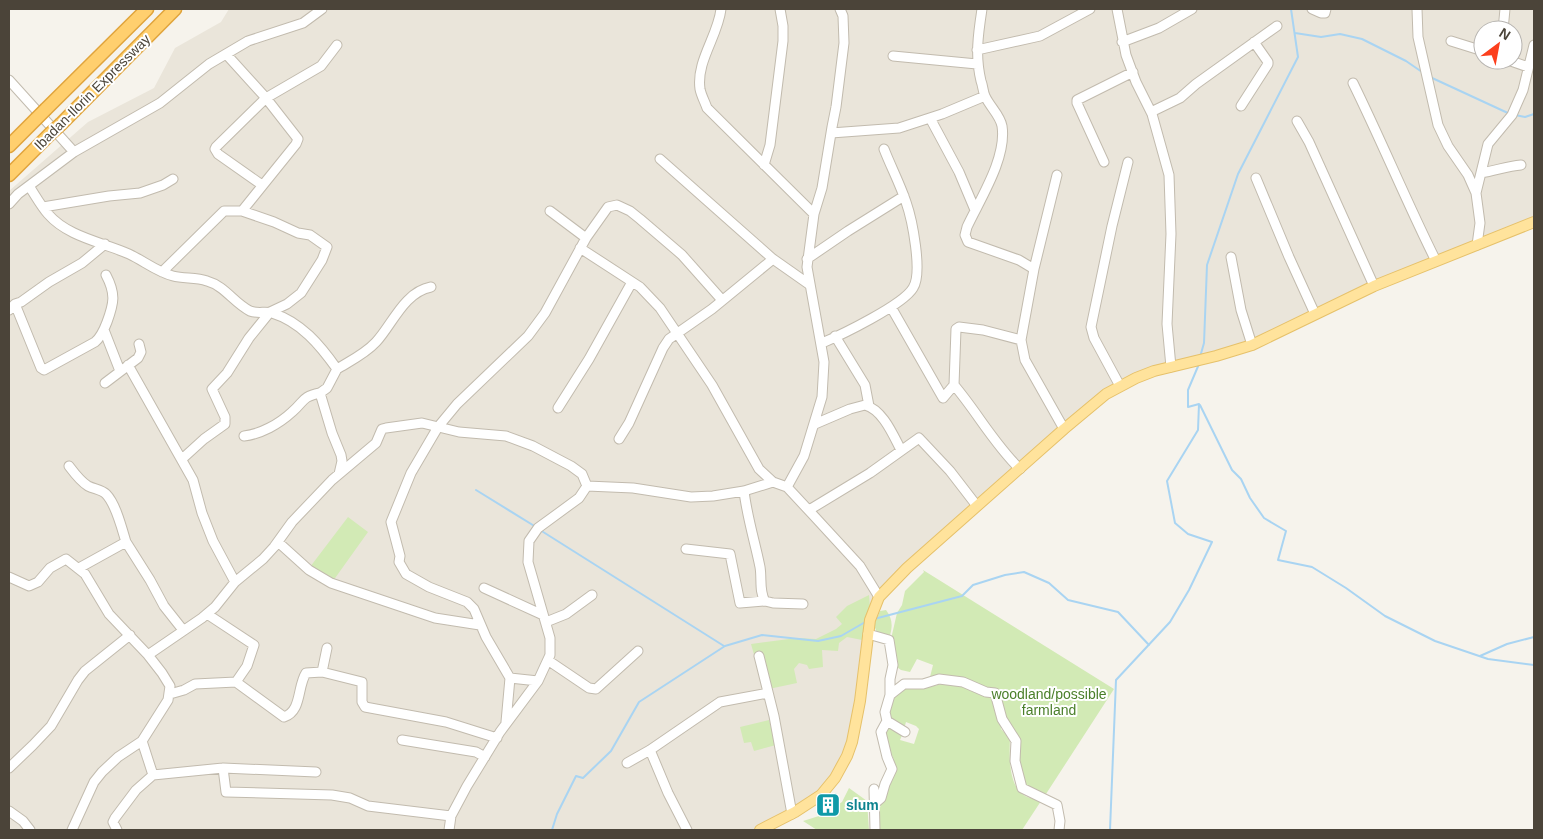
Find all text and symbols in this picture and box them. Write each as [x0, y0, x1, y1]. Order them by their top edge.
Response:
north arrow [1473, 20, 1523, 70]
text: N [1496, 25, 1513, 43]
street label: Ibadan-Ilorin Expressway [31, 31, 153, 153]
park label: woodland/possible farmland [990, 686, 1107, 718]
building icon: slum [815, 792, 841, 818]
place label: slum [846, 797, 879, 813]

